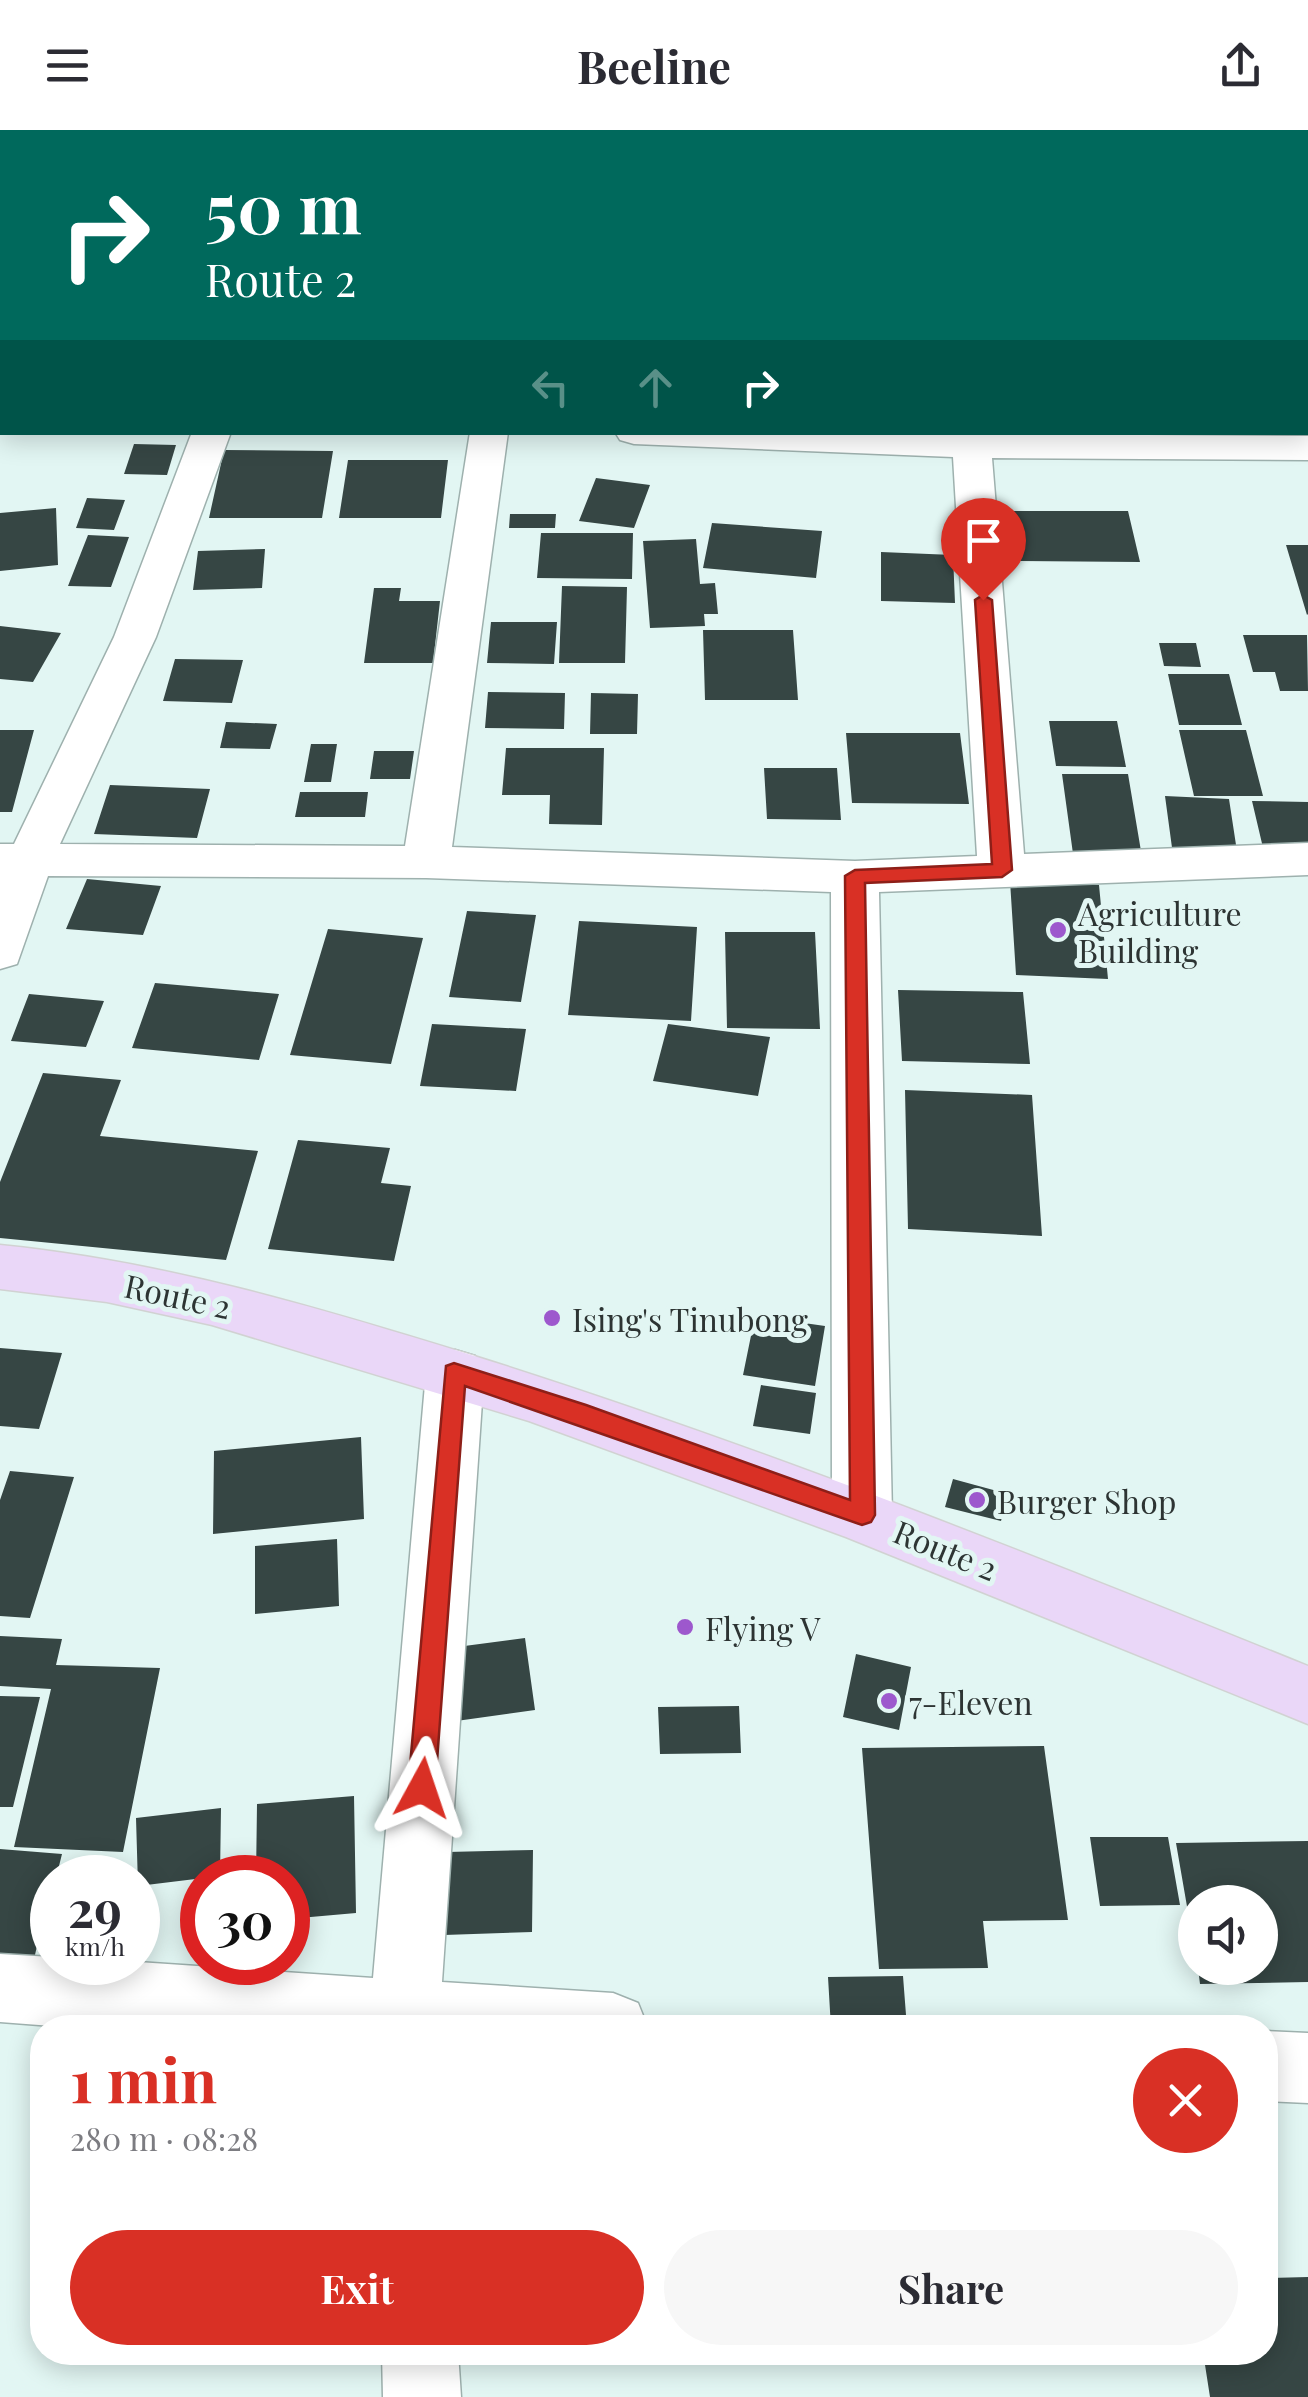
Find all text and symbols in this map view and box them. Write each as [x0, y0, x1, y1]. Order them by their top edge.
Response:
text: Beeline [577, 35, 731, 95]
icon: menu [40, 38, 95, 93]
icon: share [1213, 38, 1268, 93]
text: 50 m [205, 158, 362, 252]
icon: right [40, 170, 170, 300]
text: Route 2 [205, 248, 356, 308]
icon: left [523, 360, 578, 415]
icon: ahead [628, 360, 683, 415]
icon: right [733, 360, 788, 415]
pin [941, 498, 1026, 601]
icon: arrive [956, 513, 1011, 568]
place label: Agriculture Building [1077, 891, 1242, 971]
marker: Agriculture Building [1047, 919, 1069, 941]
street label: Route 2 [121, 1263, 235, 1327]
place label: Ising's Tinubong [572, 1297, 808, 1340]
marker: Ising's Tinubong [541, 1307, 563, 1329]
place label: Burger Shop [997, 1479, 1176, 1522]
marker: Burger Shop [966, 1489, 988, 1511]
street label: Route 2 [888, 1509, 1004, 1589]
place label: Flying V [705, 1606, 821, 1649]
marker: Flying V [674, 1616, 696, 1638]
place label: 7-Eleven [909, 1680, 1033, 1723]
marker: 7-Eleven [878, 1690, 900, 1712]
position arrow [370, 1736, 474, 1840]
speed limit sign: 30 [180, 1855, 310, 1985]
text: 29 [68, 1874, 122, 1941]
map controls [1178, 1885, 1278, 1985]
button: sound [1178, 1885, 1278, 1985]
text: km/h [65, 1929, 125, 1962]
text: 1 min [70, 2038, 217, 2118]
button: close [1133, 2048, 1238, 2153]
text: 280 m · 08:28 [70, 2116, 258, 2159]
button: Exit [70, 2230, 644, 2345]
button: Share [664, 2230, 1238, 2345]

